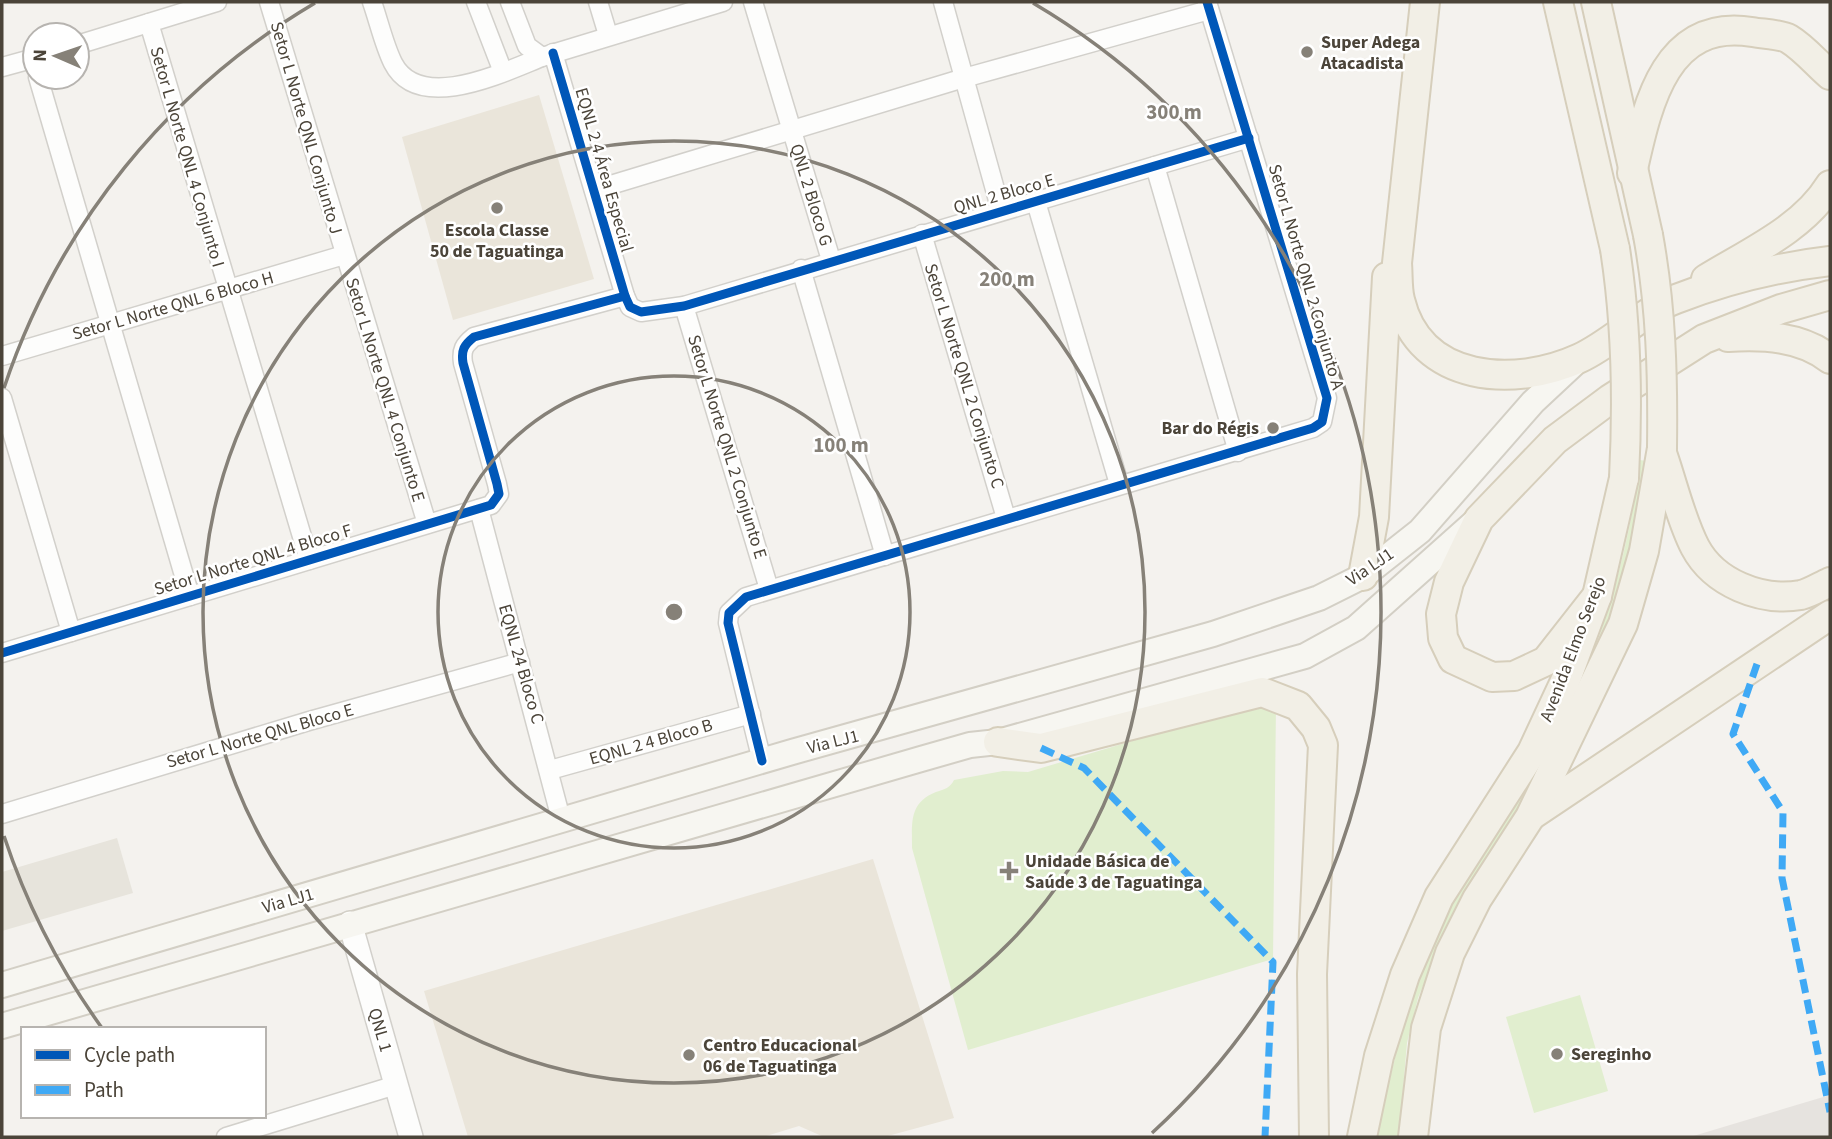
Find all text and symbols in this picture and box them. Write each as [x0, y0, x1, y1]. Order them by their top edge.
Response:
street label: Setor L Norte QNL Conjunto J [264, 19, 348, 237]
north arrow [21, 21, 91, 91]
place label: Super Adega Atacadista [1320, 30, 1420, 76]
street label: Setor L Norte QNL 4 Conjunto I [143, 44, 231, 270]
marker: Super Adega Atacadista [1299, 44, 1315, 60]
text: N [27, 49, 54, 62]
street label: EQNL 2 4 Área Especial [569, 85, 639, 255]
text: 300 m [1146, 97, 1202, 127]
street label: QNL 2 Bloco G [784, 141, 838, 249]
street label: Setor L Norte QNL 2 Conjunto A [1262, 161, 1350, 393]
street label: QNL 2 Bloco E [951, 168, 1057, 220]
marker: Escola Classe 50 de Taguatinga [489, 200, 505, 216]
place label: Escola Classe 50 de Taguatinga [430, 218, 564, 264]
street label: Setor L Norte QNL 2 Conjunto C [918, 260, 1010, 492]
text: 200 m [979, 264, 1035, 294]
street label: Setor L Norte QNL 6 Bloco H [69, 265, 277, 347]
street label: Setor L Norte QNL 4 Conjunto E [339, 275, 431, 505]
street label: Setor L Norte QNL 2 Conjunto E [681, 332, 773, 562]
place label: Bar do Régis [1161, 416, 1259, 441]
marker: Bar do Régis [1265, 420, 1281, 436]
text: 100 m [813, 430, 869, 460]
street label: Setor L Norte QNL 4 Bloco F [151, 518, 355, 602]
street label: Via LJ1 [1341, 542, 1399, 592]
street label: Avenida Elmo Serejo [1534, 573, 1612, 725]
centre of rings [662, 600, 686, 624]
street label: EQNL 24 Bloco C [492, 601, 550, 727]
street label: Setor L Norte QNL Bloco E [163, 697, 357, 775]
street label: EQNL 2 4 Bloco B [586, 712, 716, 772]
street label: Via LJ1 [804, 723, 862, 761]
place label: Unidade Básica de Saúde 3 de Taguatinga [1025, 849, 1203, 895]
marker: Unidade Básica de Saúde 3 de Taguatinga [999, 861, 1019, 881]
street label: Via LJ1 [259, 882, 317, 920]
street label: QNL 1 [362, 1005, 398, 1055]
legend [21, 1027, 266, 1118]
place label: Centro Educacional 06 de Taguatinga [703, 1033, 857, 1079]
text: Cycle path [84, 1040, 175, 1070]
place label: Sereginho [1571, 1042, 1652, 1067]
marker: Sereginho [1549, 1046, 1565, 1062]
marker: Centro Educacional 06 de Taguatinga [681, 1047, 697, 1063]
text: Path [84, 1075, 124, 1105]

